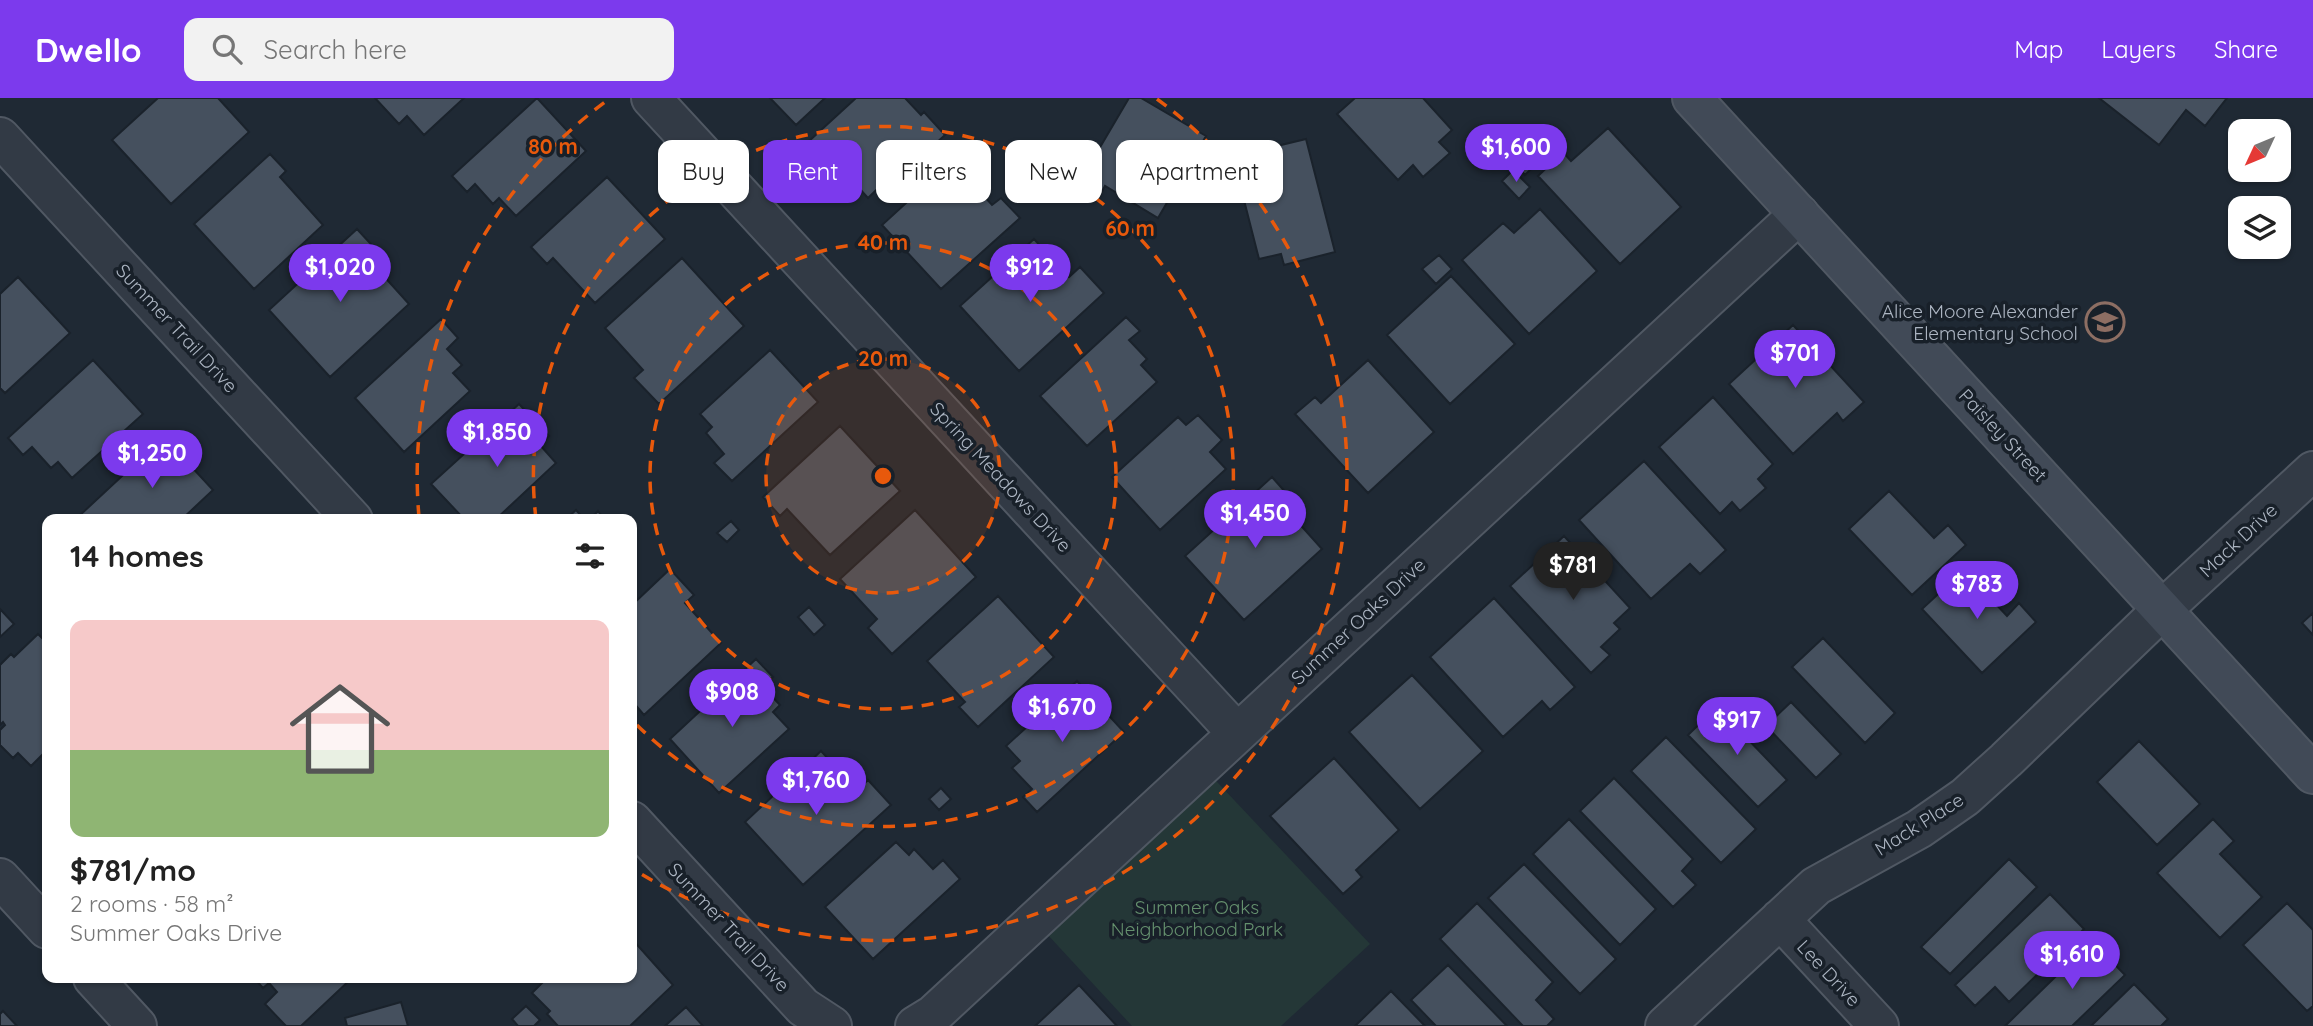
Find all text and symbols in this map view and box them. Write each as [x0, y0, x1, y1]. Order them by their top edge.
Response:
search box [184, 18, 674, 81]
text: Dwello [35, 29, 142, 70]
icon: search [208, 30, 246, 68]
text: Search here [264, 33, 407, 66]
text: Map [2014, 34, 2063, 64]
text: Layers [2101, 34, 2176, 64]
text: Share [2214, 34, 2278, 64]
north arrow [2228, 119, 2291, 182]
map controls [2228, 119, 2291, 259]
pin: $1,600 [1459, 125, 1573, 184]
text: $1,600 [1481, 132, 1551, 161]
text: 80 m [528, 133, 578, 159]
chip: Buy [658, 140, 749, 203]
chip: Rent [763, 140, 862, 203]
chip: Filters [876, 140, 991, 203]
chip: New [1005, 140, 1102, 203]
chip: Apartment [1116, 140, 1283, 203]
button: layers [2228, 196, 2291, 259]
text: 60 m [1105, 215, 1155, 241]
text: 40 m [858, 229, 908, 255]
pin: $1,020 [283, 244, 397, 304]
pin: $912 [989, 244, 1071, 304]
text: $1,020 [305, 252, 375, 281]
text: $912 [1006, 252, 1054, 281]
street label: Summer Trail Drive [111, 258, 243, 398]
place label: Alice Moore Alexander Elementary School [1882, 299, 2079, 345]
school or university icon: Alice Moore Alexander Elementary School [2084, 301, 2126, 343]
pin: $701 [1754, 330, 1836, 390]
text: $701 [1770, 338, 1820, 367]
text: 20 m [858, 345, 908, 371]
street label: Paisley Street [1954, 384, 2052, 486]
street label: Spring Meadows Drive [925, 397, 1077, 557]
pin: $1,850 [440, 410, 554, 469]
text: $1,850 [463, 417, 531, 446]
pin: $1,250 [95, 430, 209, 490]
text: $1,250 [117, 438, 187, 467]
centre of rings [871, 464, 895, 488]
pin: $1,450 [1198, 490, 1312, 550]
text: $1,450 [1220, 498, 1290, 527]
street label: Mack Drive [2194, 498, 2282, 582]
text: 14 homes [70, 537, 204, 575]
icon: filters [571, 537, 609, 575]
pin: $781 [1532, 542, 1614, 602]
text: $781 [1549, 550, 1597, 579]
street label: Summer Oaks Drive [1286, 552, 1430, 690]
pin: $783 [1936, 561, 2018, 621]
text: $783 [1951, 569, 2003, 598]
icon: home [277, 666, 403, 792]
pin: $908 [691, 670, 773, 729]
text: $908 [705, 677, 759, 706]
pin: $1,670 [1005, 684, 1119, 744]
text: $1,670 [1028, 692, 1096, 721]
pin: $917 [1696, 698, 1778, 757]
text: $917 [1713, 705, 1761, 734]
pin: $1,760 [759, 758, 873, 817]
text: $1,760 [782, 765, 850, 794]
street label: Mack Place [1870, 787, 1968, 861]
text: $781/mo [70, 851, 196, 889]
street label: Summer Trail Drive [663, 857, 795, 997]
text: 2 rooms · 58 m² [70, 889, 233, 918]
park label: Summer Oaks Neighborhood Park [1111, 895, 1283, 941]
text: Summer Oaks Drive [70, 918, 282, 947]
pin: $1,610 [2015, 932, 2129, 991]
street label: Lee Drive [1792, 935, 1866, 1011]
text: $1,610 [2040, 939, 2104, 968]

